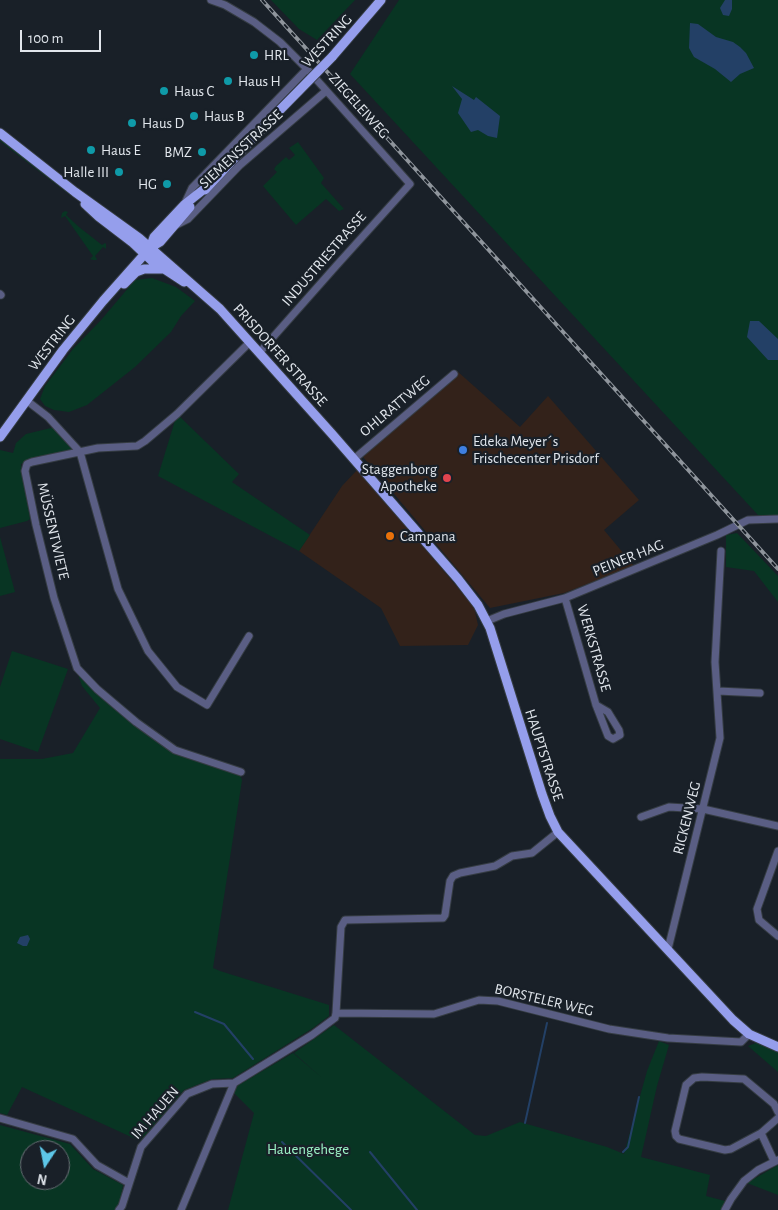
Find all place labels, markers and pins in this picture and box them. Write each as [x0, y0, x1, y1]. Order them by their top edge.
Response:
place label: HRL [264, 46, 289, 64]
marker: HRL [248, 49, 260, 61]
place label: Haus H [238, 72, 281, 90]
marker: Haus H [222, 75, 234, 87]
place label: Haus C [174, 82, 214, 100]
marker: Haus C [158, 85, 170, 97]
place label: Haus B [204, 107, 245, 125]
marker: Haus B [188, 110, 200, 122]
place label: Haus D [142, 114, 184, 132]
marker: Haus D [126, 117, 138, 129]
place label: Haus E [101, 141, 141, 159]
place label: BMZ [164, 143, 192, 161]
marker: Haus E [85, 144, 97, 156]
marker: BMZ [196, 146, 208, 158]
place label: Halle III [63, 163, 109, 181]
marker: Halle III [113, 166, 125, 178]
place label: HG [138, 175, 157, 193]
marker: HG [161, 178, 173, 190]
place label: Edeka Meyer´s Frischecenter Prisdorf [473, 432, 599, 467]
marker: Edeka Meyer´s Frischecenter Prisdorf [457, 444, 469, 456]
place label: Staggenborg Apotheke [362, 460, 437, 495]
marker: Staggenborg Apotheke [441, 472, 453, 484]
place label: Campana [400, 527, 456, 545]
marker: Campana [384, 530, 396, 542]

